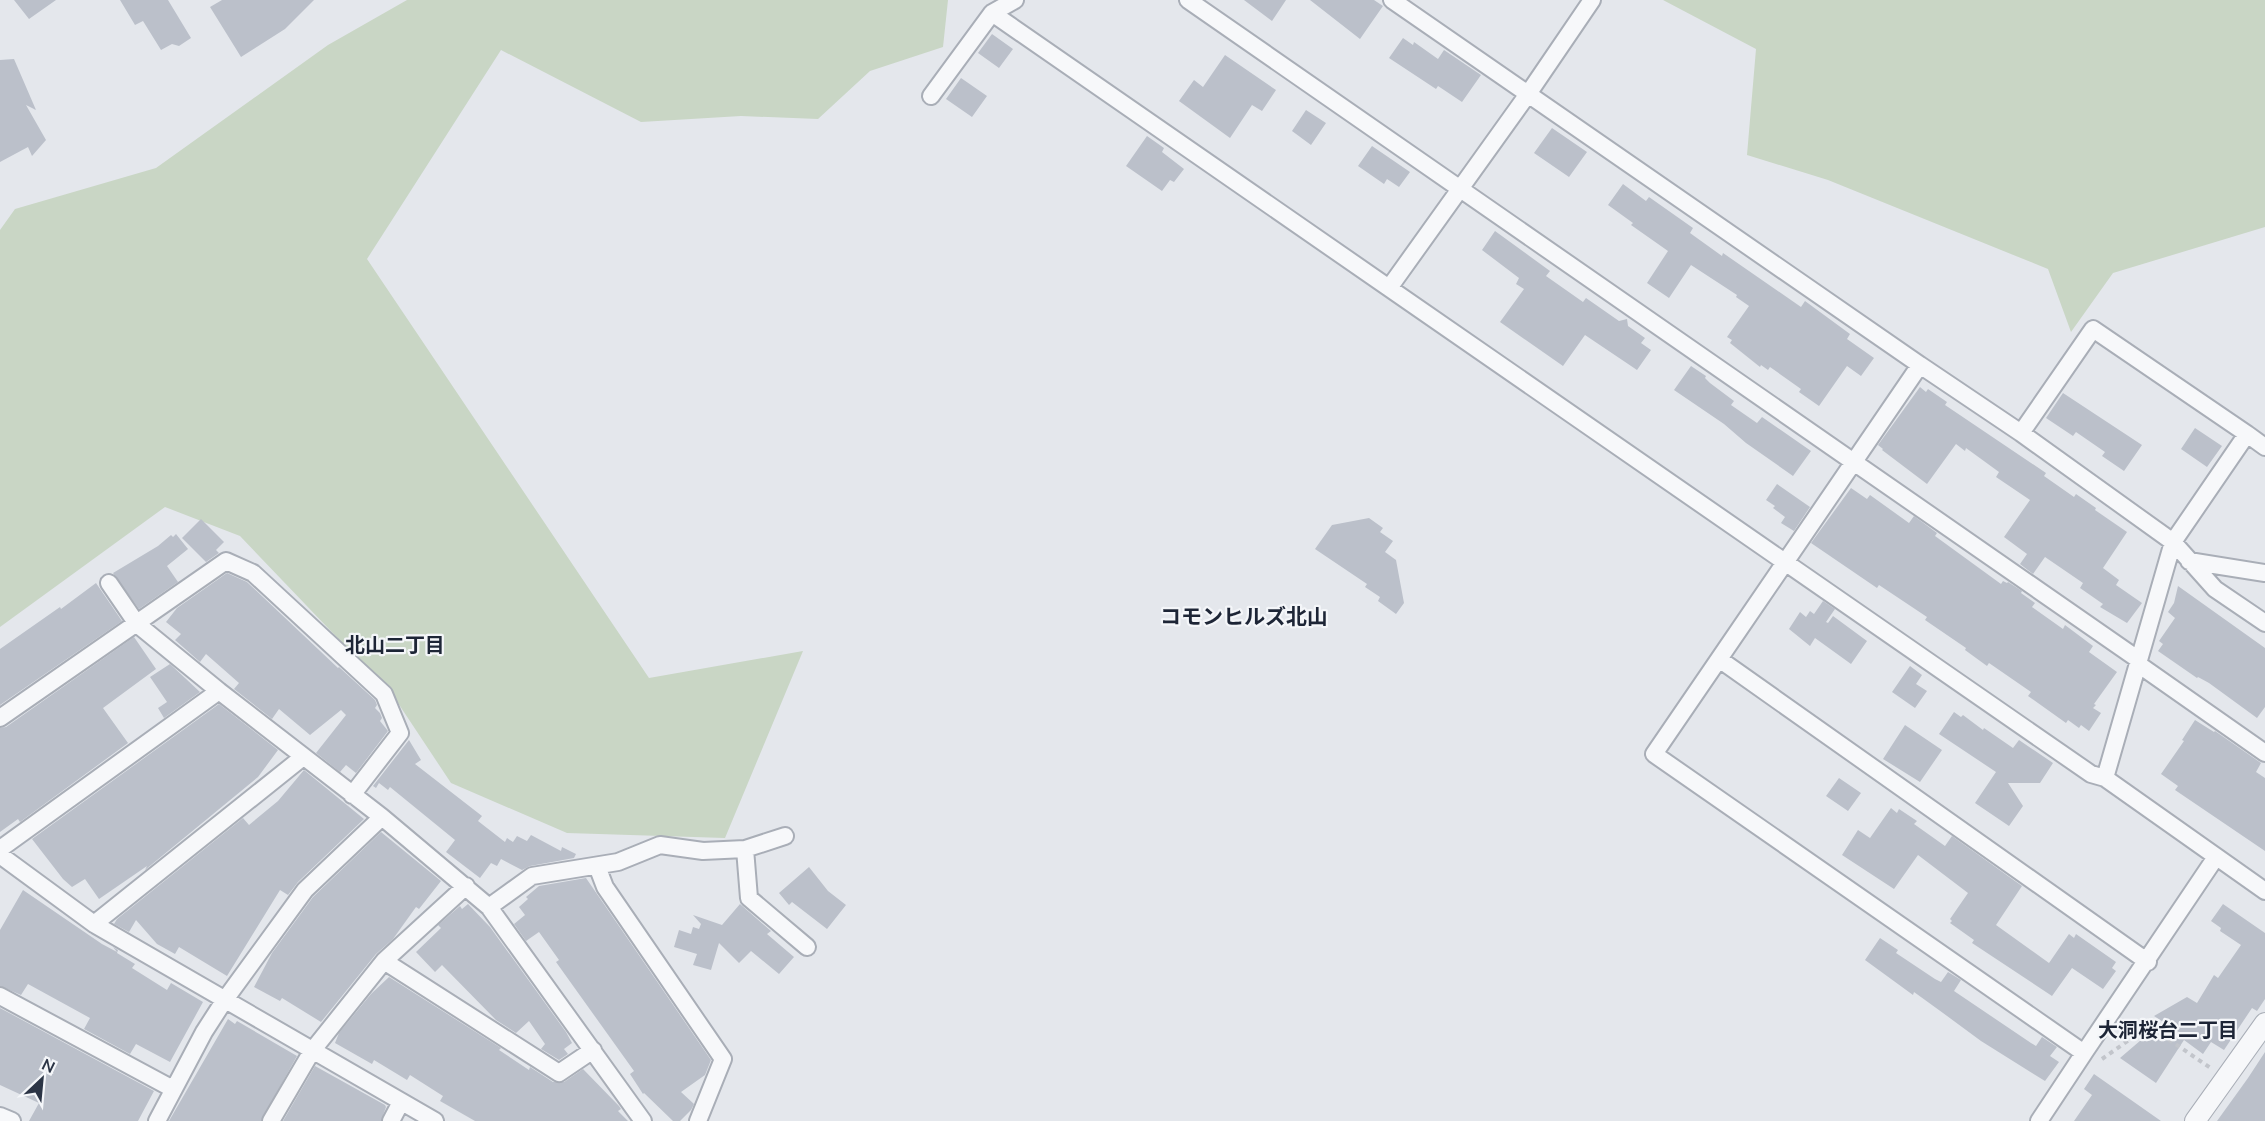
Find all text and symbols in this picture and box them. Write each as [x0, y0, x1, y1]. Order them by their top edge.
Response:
district label: コモンヒルズ北山 [1160, 603, 1328, 629]
district label: 北山二丁目 [345, 632, 445, 657]
district label: 大洞桜台二丁目 [2098, 1017, 2238, 1042]
north arrow [12, 1049, 72, 1109]
text: N [39, 1054, 58, 1077]

